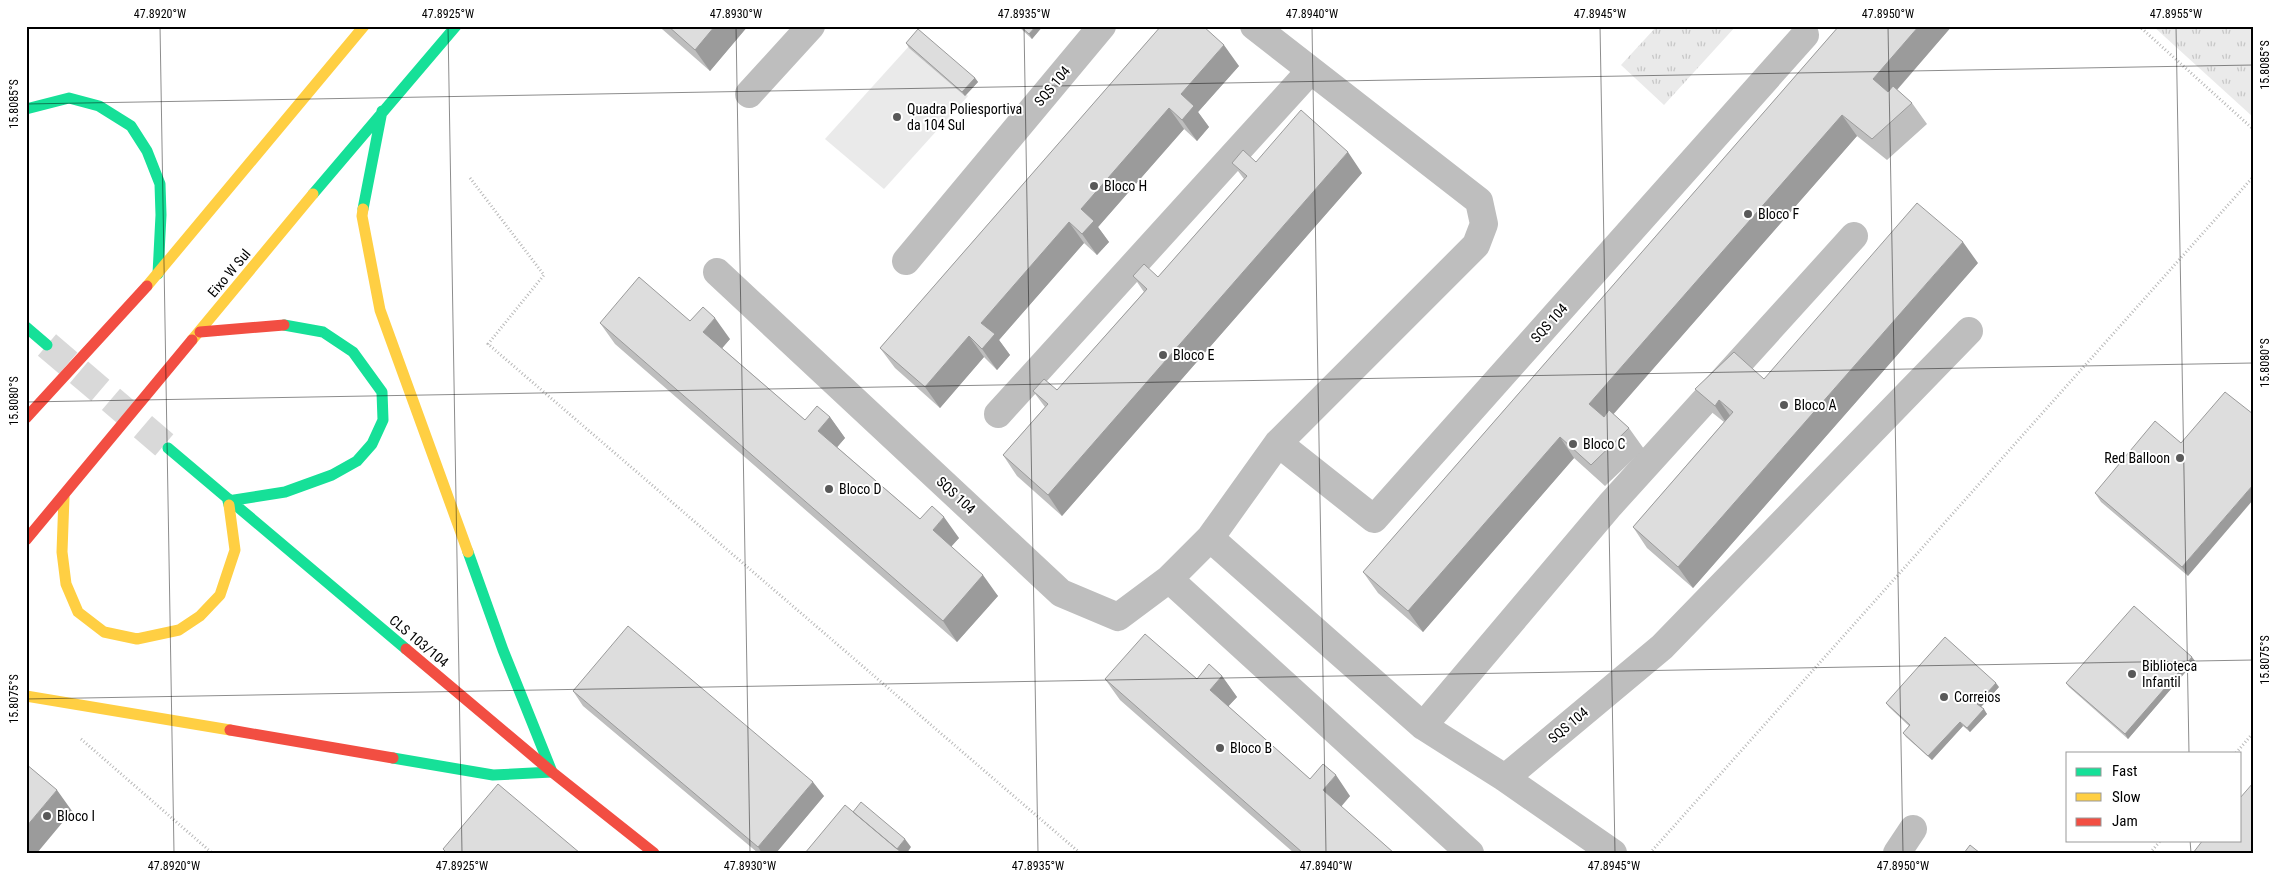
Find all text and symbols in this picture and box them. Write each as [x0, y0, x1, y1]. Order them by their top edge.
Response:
text: 47.8920°W [134, 7, 186, 21]
text: 47.8925°W [422, 7, 474, 21]
text: 47.8930°W [710, 7, 762, 21]
text: 47.8935°W [998, 7, 1050, 21]
text: 47.8940°W [1286, 7, 1338, 21]
text: 47.8945°W [1574, 7, 1626, 21]
text: 47.8950°W [1862, 7, 1914, 21]
text: 47.8955°W [2150, 7, 2202, 21]
text: 15.8085°S [2258, 40, 2272, 90]
street label: SQS 104 [1031, 63, 1073, 109]
text: 15.8085°S [7, 79, 21, 129]
place label: Quadra Poliesportiva da 104 Sul [907, 101, 1022, 133]
marker: Quadra Poliesportiva da 104 Sul [891, 111, 903, 123]
place label: Bloco H [1104, 178, 1147, 194]
marker: Bloco H [1088, 180, 1100, 192]
place label: Bloco F [1758, 206, 1800, 222]
marker: Bloco F [1742, 208, 1754, 220]
street label: Eixo W Sul [204, 246, 254, 300]
street label: SQS 104 [1527, 300, 1571, 346]
text: 15.8080°S [2258, 338, 2272, 388]
place label: Bloco E [1173, 347, 1215, 363]
marker: Bloco E [1157, 349, 1169, 361]
text: 15.8080°S [7, 376, 21, 426]
place label: Bloco A [1794, 397, 1837, 413]
marker: Bloco A [1778, 399, 1790, 411]
place label: Bloco C [1583, 436, 1626, 452]
marker: Bloco C [1567, 438, 1579, 450]
place label: Red Balloon [2104, 450, 2170, 466]
marker: Red Balloon [2174, 452, 2186, 464]
street label: SQS 104 [933, 473, 979, 517]
place label: Bloco D [839, 481, 882, 497]
marker: Bloco D [823, 483, 835, 495]
street label: CLS 103/104 [386, 612, 452, 670]
text: 15.8075°S [2258, 635, 2272, 685]
place label: Biblioteca Infantil [2142, 658, 2197, 690]
marker: Biblioteca Infantil [2126, 668, 2138, 680]
text: 15.8075°S [7, 674, 21, 724]
place label: Correios [1954, 689, 2001, 705]
marker: Correios [1938, 691, 1950, 703]
street label: SQS 104 [1545, 704, 1591, 746]
place label: Bloco B [1230, 740, 1272, 756]
marker: Bloco B [1214, 742, 1226, 754]
legend [2066, 752, 2242, 842]
text: Fast [2112, 762, 2137, 780]
text: Slow [2112, 788, 2141, 806]
place label: Bloco I [57, 808, 95, 824]
marker: Bloco I [41, 810, 53, 822]
text: Jam [2112, 812, 2138, 830]
text: 47.8920°W [148, 859, 200, 873]
text: 47.8925°W [436, 859, 488, 873]
text: 47.8930°W [724, 859, 776, 873]
text: 47.8935°W [1012, 859, 1064, 873]
text: 47.8940°W [1300, 859, 1352, 873]
text: 47.8945°W [1588, 859, 1640, 873]
text: 47.8950°W [1877, 859, 1929, 873]

